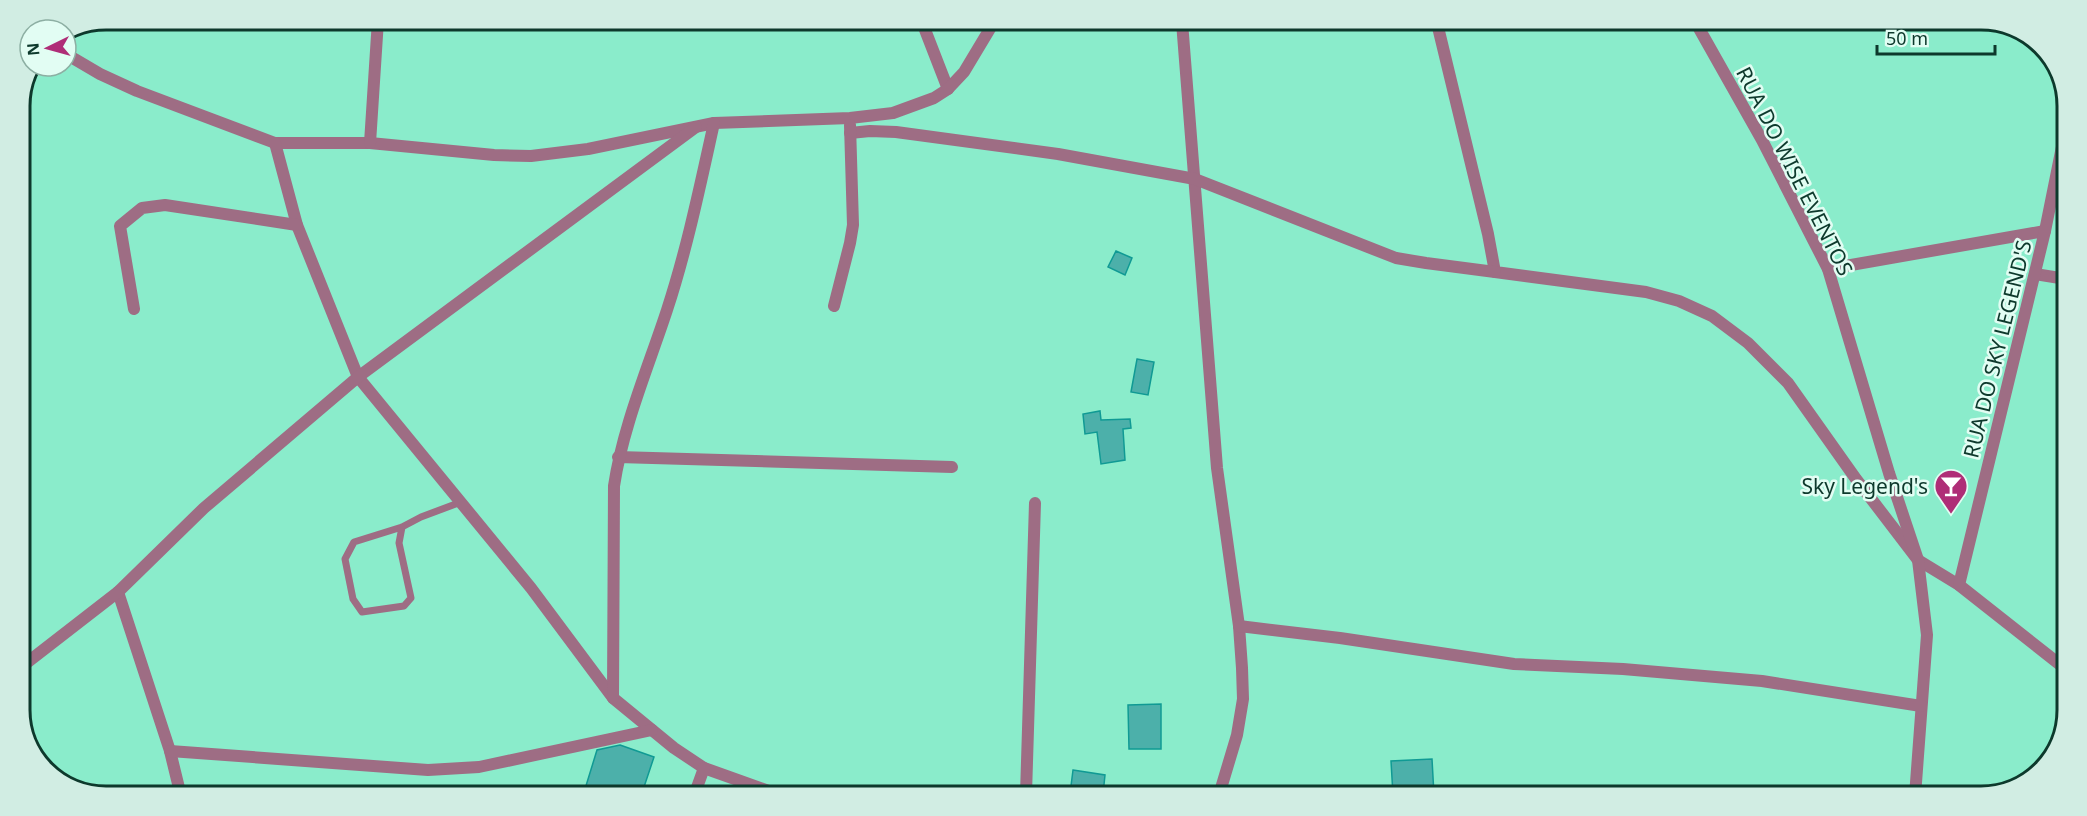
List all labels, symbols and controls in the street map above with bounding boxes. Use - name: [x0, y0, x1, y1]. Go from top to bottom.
- north arrow: [18, 18, 78, 78]
- scale bar: [1877, 18, 1996, 56]
- text: 50 m: [1886, 26, 1928, 50]
- text: N: [22, 42, 45, 57]
- street label: RUA DO WISE EVENTOS: [1730, 62, 1860, 280]
- street label: RUA DO SKY LEGEND'S: [1956, 237, 2038, 461]
- bar icon: Sky Legend's: [1933, 468, 1969, 515]
- place label: Sky Legend's: [1801, 472, 1928, 500]

